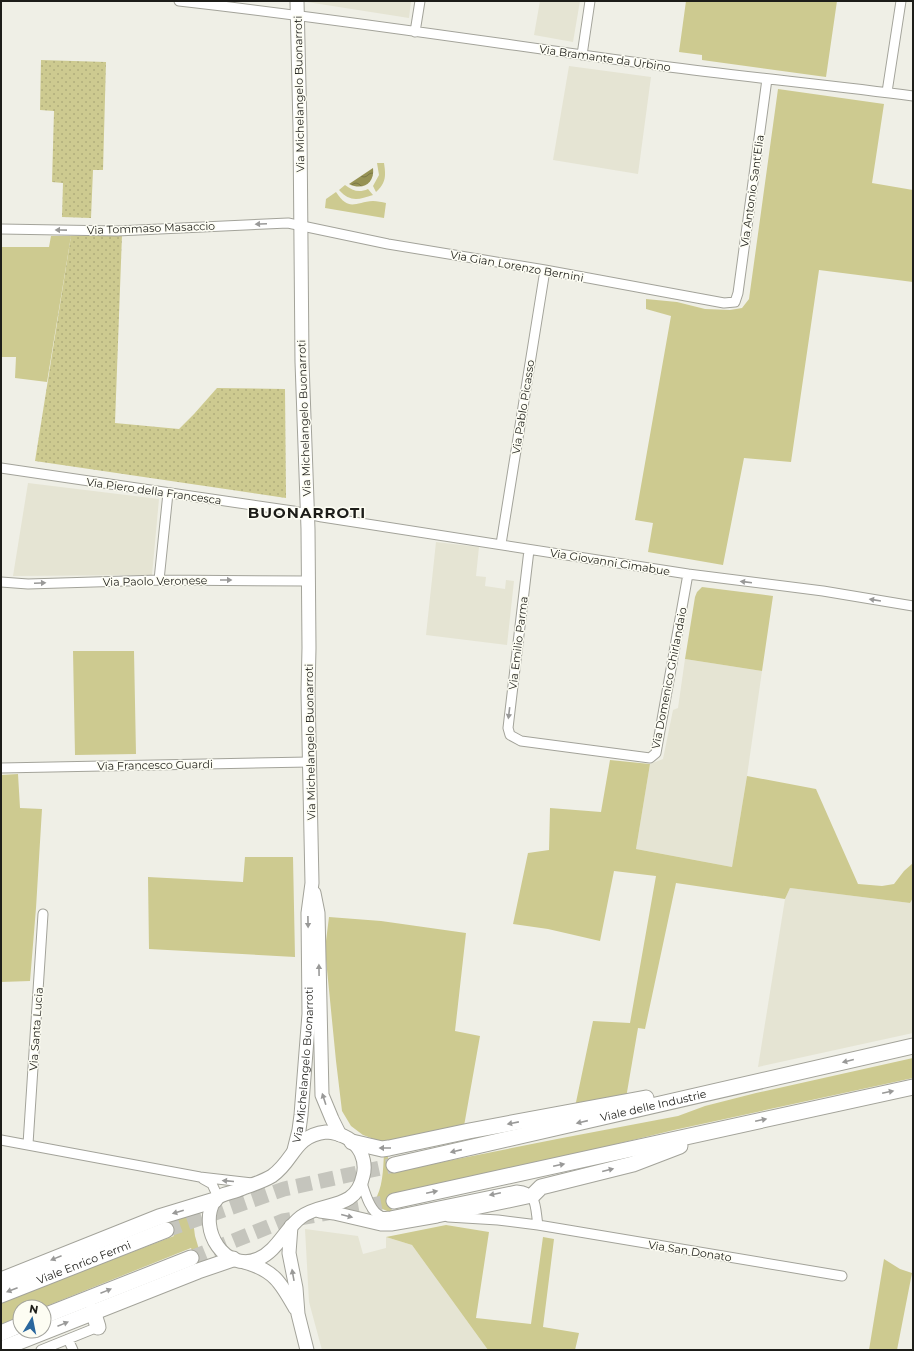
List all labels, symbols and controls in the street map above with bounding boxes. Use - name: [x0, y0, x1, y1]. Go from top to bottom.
- street label: Via Michelangelo Buonarroti: [291, 16, 307, 172]
- street label: Via Bramante da Urbino: [538, 42, 672, 74]
- street label: Via Antonio Sant'Elia: [737, 134, 767, 248]
- street label: Via Tommaso Masaccio: [87, 219, 215, 237]
- one-way arrow: [254, 221, 267, 227]
- one-way arrow: [55, 226, 67, 233]
- street label: Via Gian Lorenzo Bernini: [449, 247, 585, 285]
- street label: Via Michelangelo Buonarroti: [294, 339, 314, 497]
- street label: Via Pablo Picasso: [509, 359, 537, 455]
- street label: Via Piero della Francesca: [86, 475, 222, 507]
- district label: BUONARROTI: [248, 503, 366, 522]
- street label: Via Giovanni Cimabue: [549, 546, 671, 578]
- street label: Via Paolo Veronese: [103, 573, 208, 589]
- one-way arrow: [220, 577, 233, 583]
- one-way arrow: [740, 578, 752, 585]
- one-way arrow: [34, 580, 46, 587]
- street label: Via Emilio Parma: [505, 595, 531, 691]
- one-way arrow: [868, 596, 881, 602]
- street label: Via Domenico Ghirlandaio: [648, 606, 690, 750]
- street label: Via Michelangelo Buonarroti: [302, 664, 318, 820]
- one-way arrow: [506, 707, 513, 719]
- street label: Via Francesco Guardi: [97, 757, 213, 773]
- one-way arrow: [305, 916, 311, 929]
- one-way arrow: [316, 963, 322, 976]
- street label: Via Santa Lucia: [26, 987, 46, 1071]
- street label: Via Michelangelo Buonarroti: [289, 987, 316, 1144]
- one-way arrow: [841, 1058, 853, 1064]
- street label: Viale delle Industrie: [599, 1087, 708, 1125]
- one-way arrow: [882, 1089, 895, 1095]
- one-way arrow: [321, 1093, 327, 1105]
- one-way arrow: [755, 1117, 768, 1123]
- one-way arrow: [507, 1120, 519, 1126]
- one-way arrow: [576, 1120, 589, 1126]
- one-way arrow: [379, 1145, 392, 1151]
- one-way arrow: [449, 1148, 462, 1154]
- one-way arrow: [553, 1161, 565, 1167]
- one-way arrow: [602, 1167, 614, 1173]
- one-way arrow: [222, 1178, 234, 1184]
- one-way arrow: [426, 1189, 438, 1195]
- one-way arrow: [489, 1192, 502, 1198]
- one-way arrow: [171, 1209, 183, 1215]
- one-way arrow: [342, 1213, 354, 1219]
- street label: Via San Donato: [647, 1237, 733, 1265]
- street label: Viale Enrico Fermi: [35, 1238, 133, 1287]
- one-way arrow: [50, 1256, 62, 1262]
- one-way arrow: [290, 1269, 296, 1281]
- one-way arrow: [6, 1288, 18, 1294]
- one-way arrow: [101, 1288, 112, 1294]
- north arrow: [12, 1299, 52, 1339]
- text: N: [28, 1301, 39, 1317]
- one-way arrow: [58, 1320, 70, 1326]

